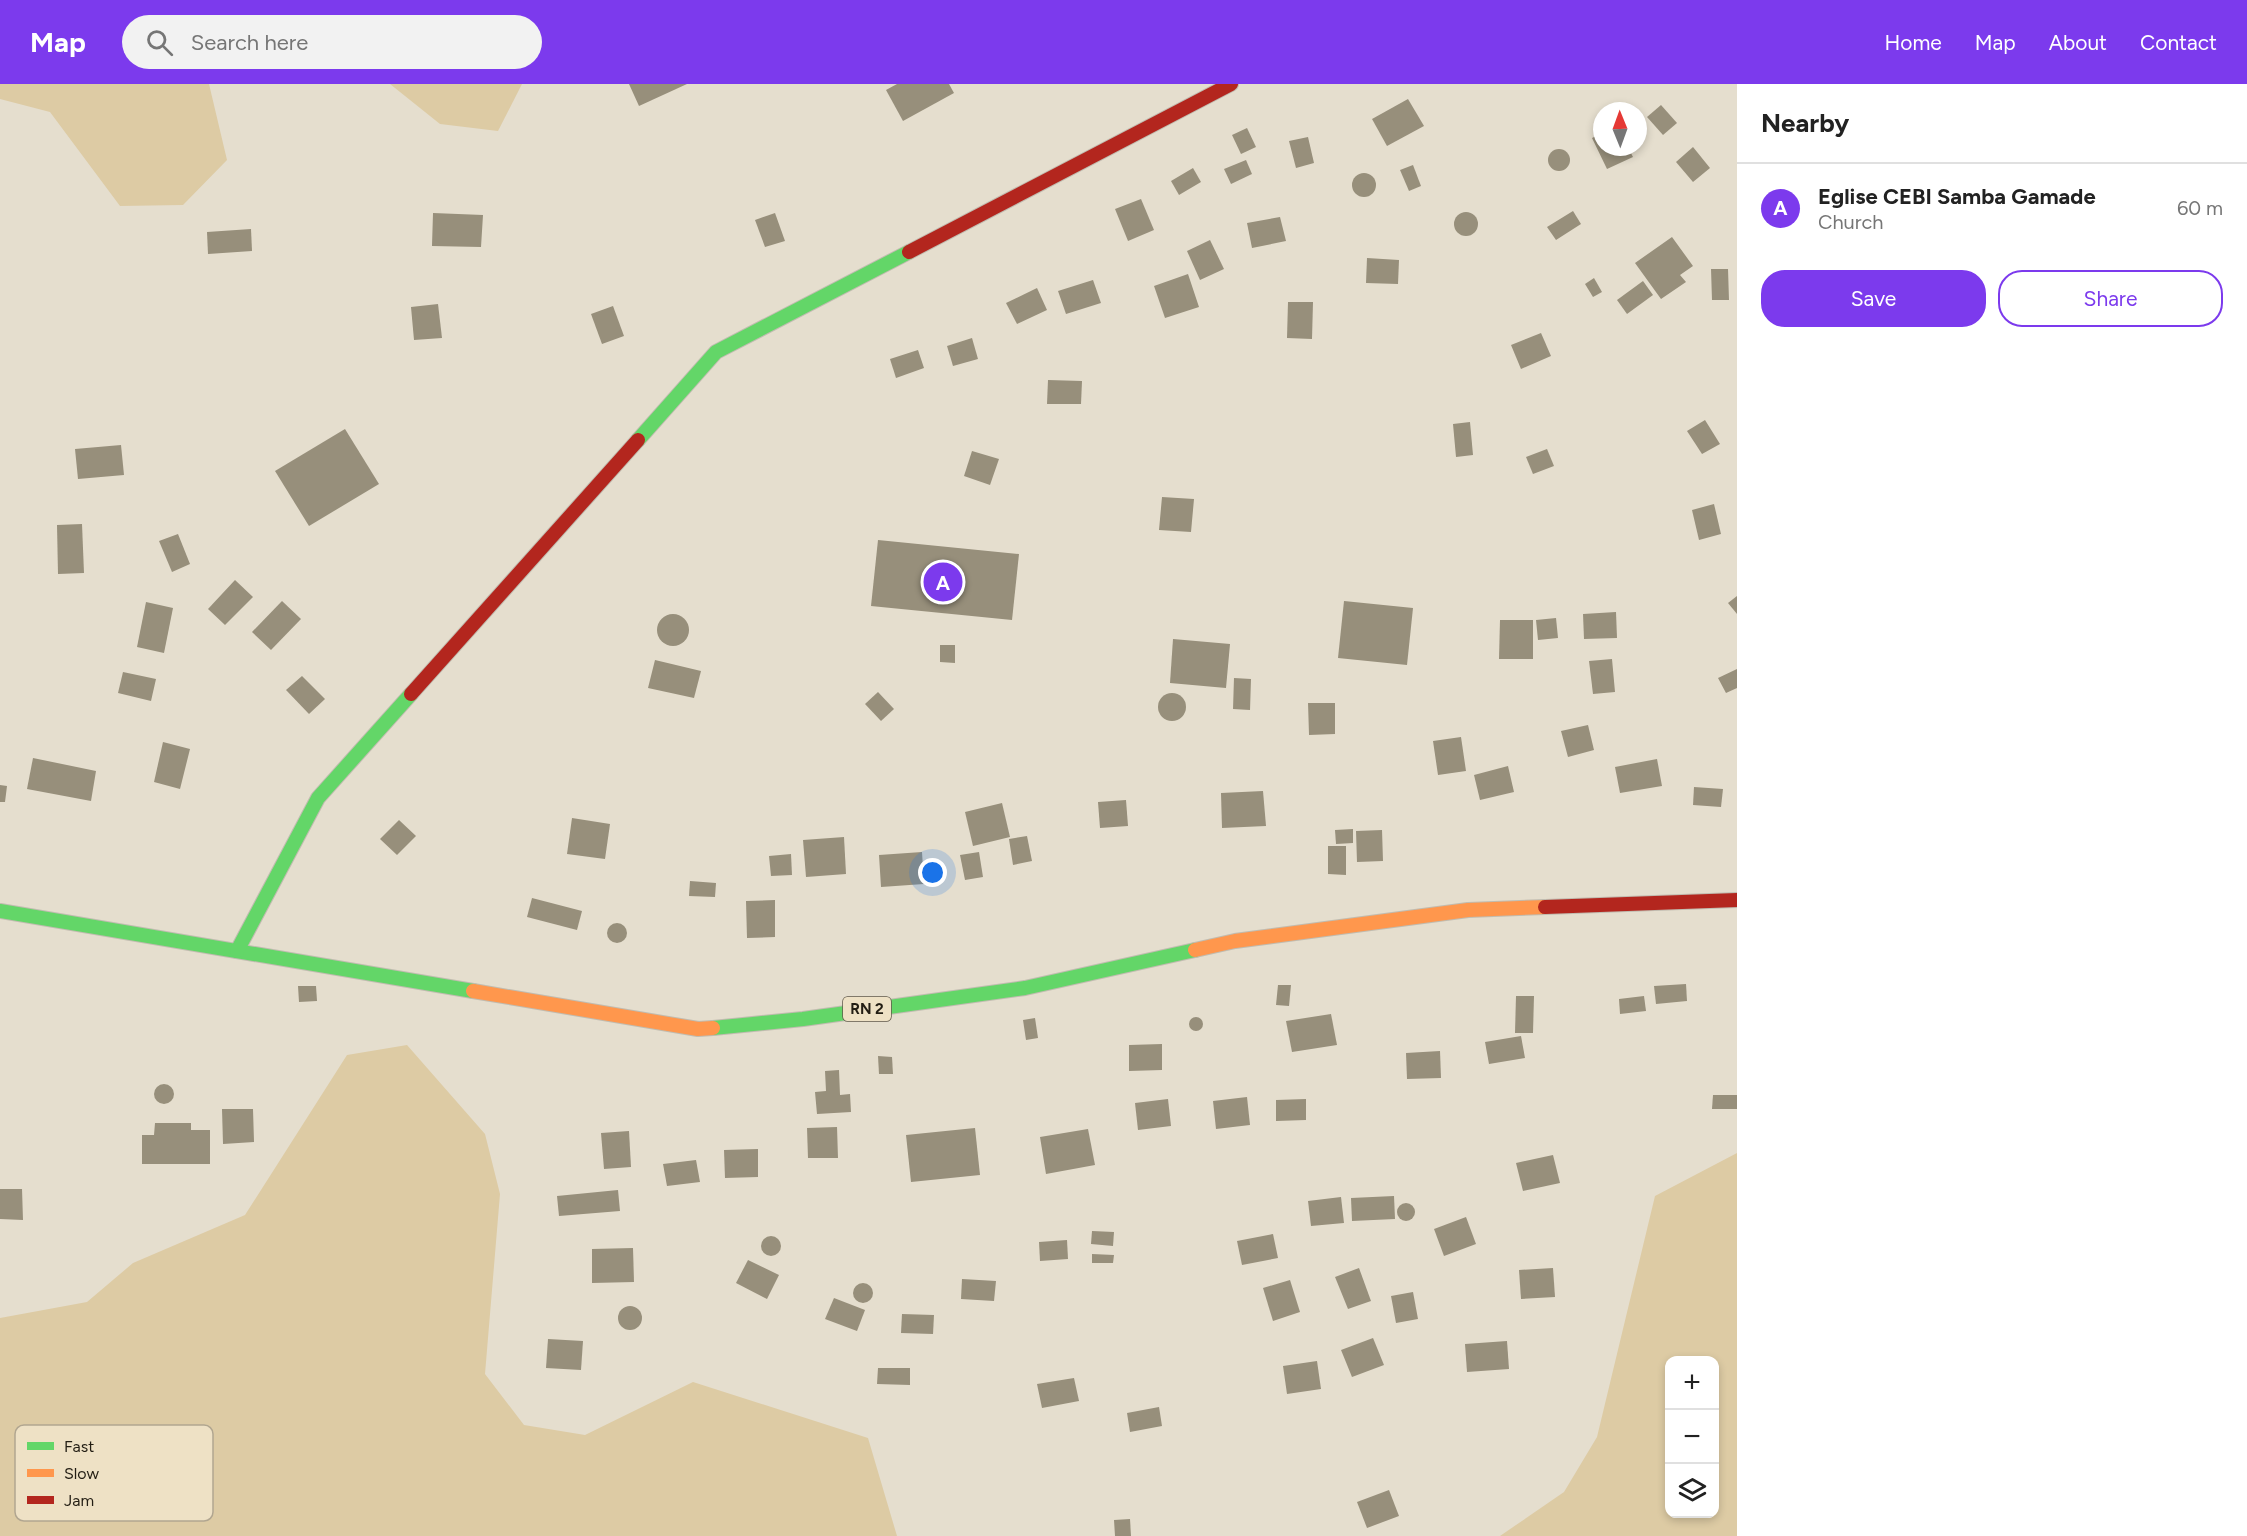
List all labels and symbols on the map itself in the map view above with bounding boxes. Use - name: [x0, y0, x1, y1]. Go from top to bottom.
- north arrow: [1593, 102, 1647, 156]
- pin: A: [924, 560, 962, 604]
- your location: [918, 858, 947, 887]
- road number: RN 2: [843, 997, 891, 1021]
- legend: [15, 1425, 213, 1521]
- text: Fast: [64, 1437, 94, 1456]
- text: Slow: [64, 1464, 99, 1483]
- text: Jam: [64, 1491, 94, 1510]

